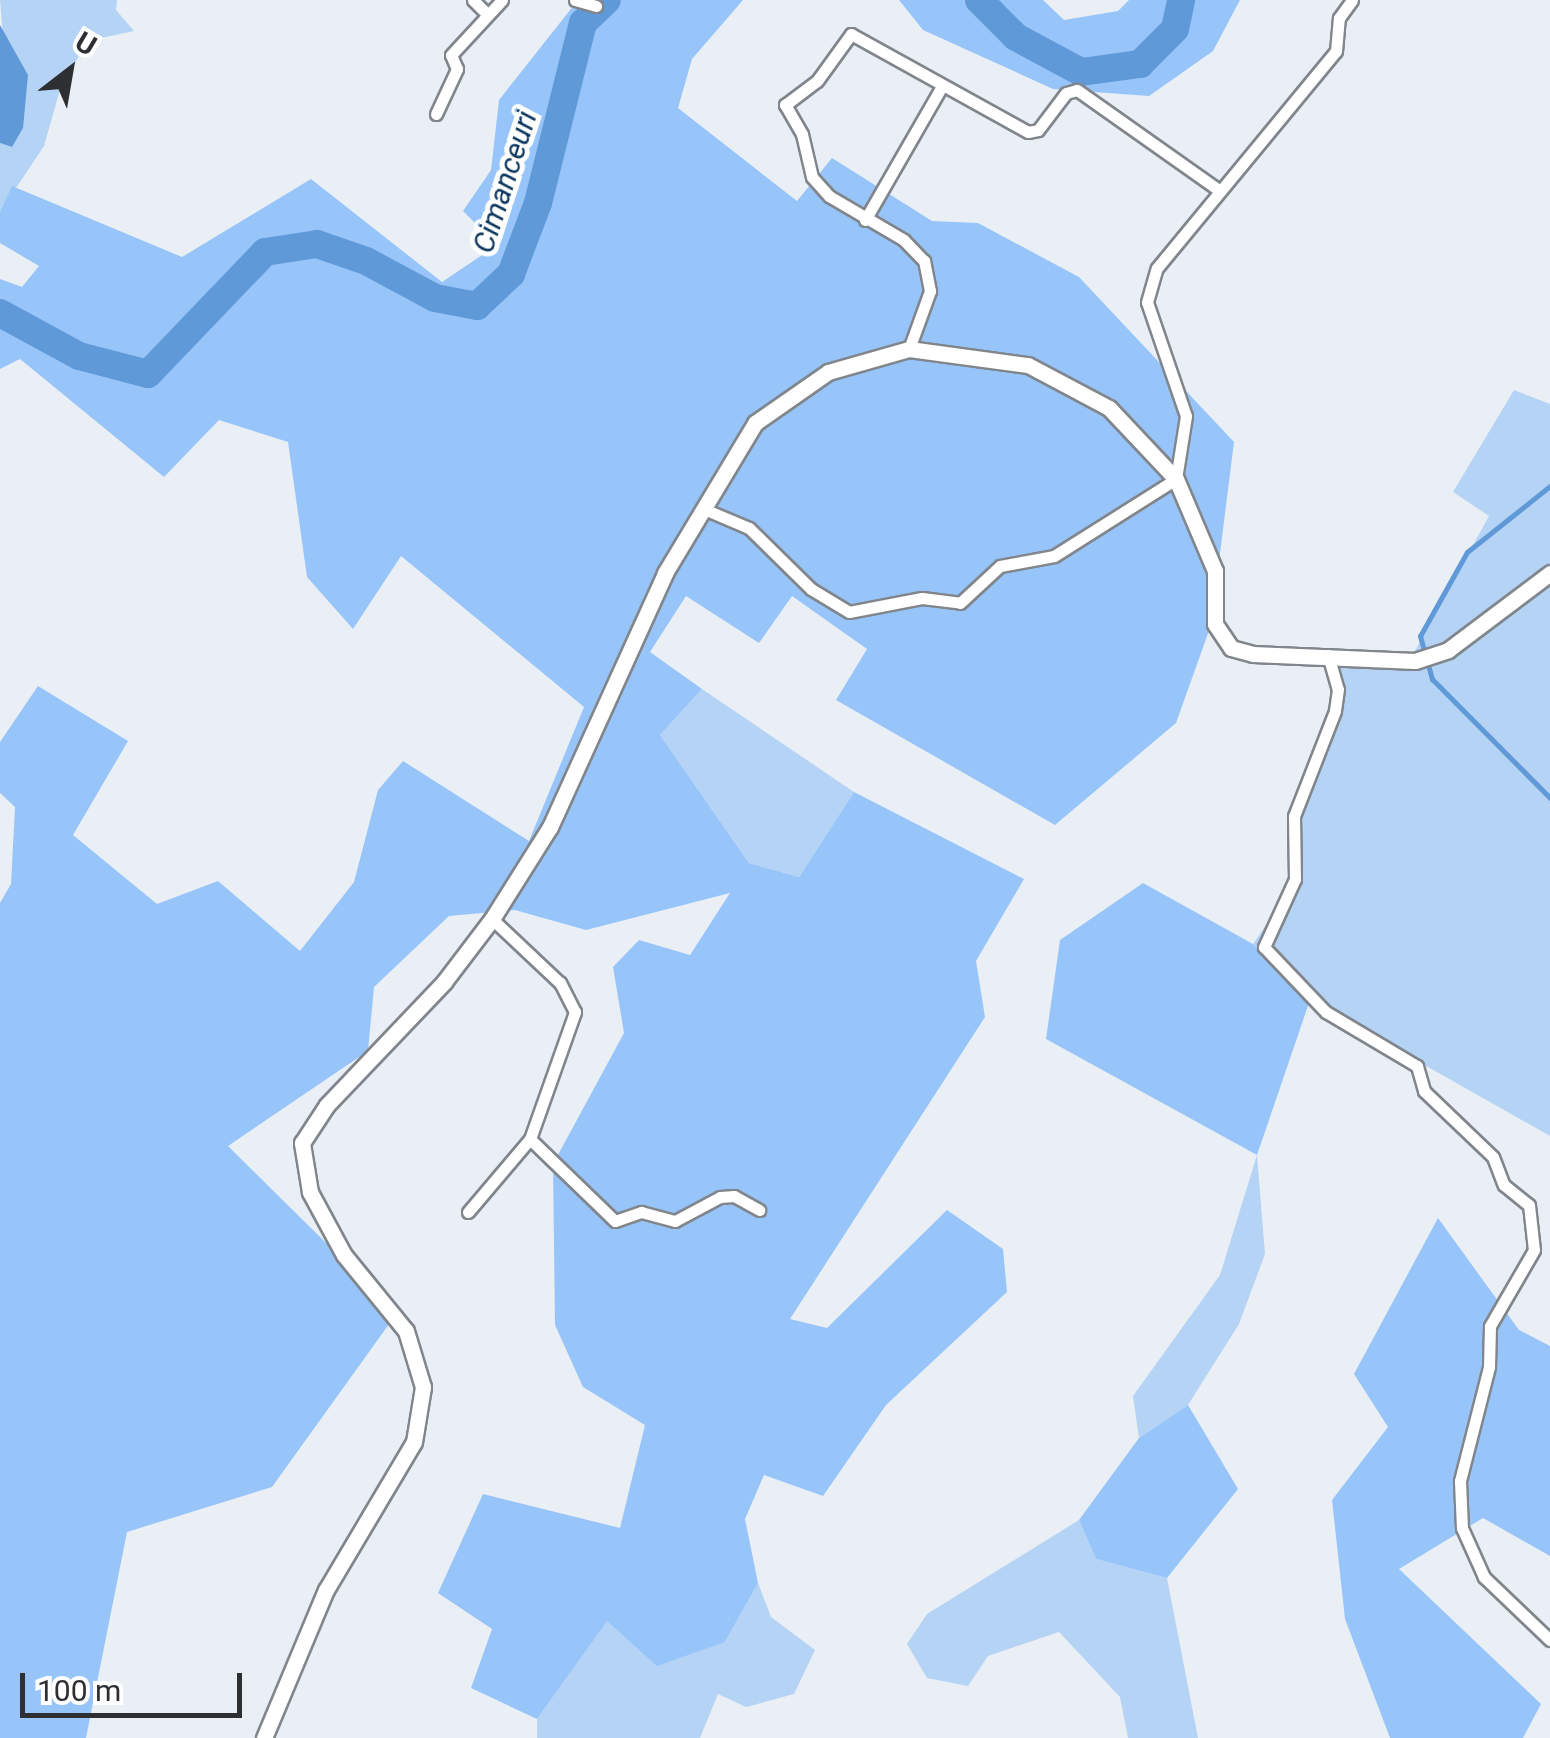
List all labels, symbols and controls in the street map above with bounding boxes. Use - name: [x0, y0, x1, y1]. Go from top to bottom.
- north arrow: [20, 20, 120, 120]
- text: U: [69, 25, 102, 63]
- water label: Cimanceuri: [465, 107, 545, 257]
- scale bar: [25, 1653, 248, 1715]
- text: 100 m: [37, 1673, 121, 1708]

